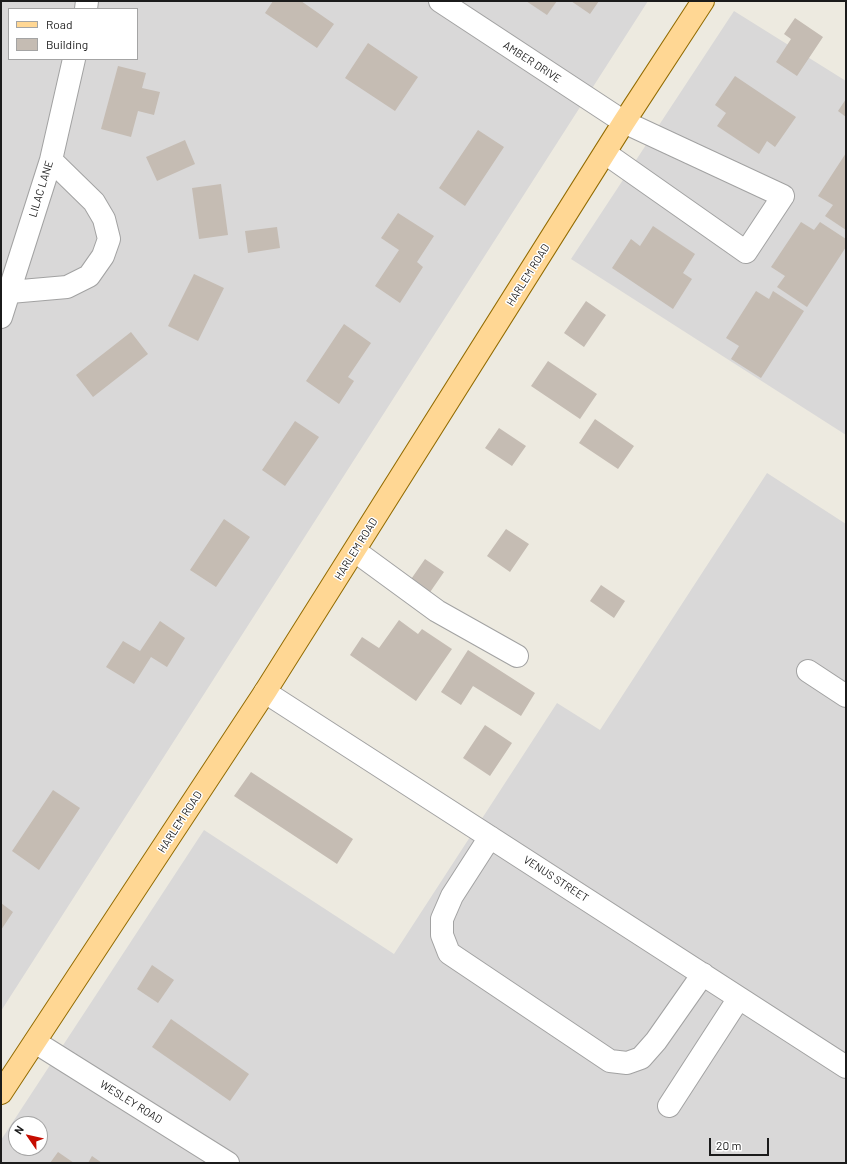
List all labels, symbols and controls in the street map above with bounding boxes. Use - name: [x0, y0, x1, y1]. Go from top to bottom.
- legend: [8, 8, 138, 60]
- text: Road: [46, 17, 73, 31]
- text: Building: [46, 37, 88, 51]
- street label: AMBER DRIVE: [501, 38, 563, 86]
- street label: LILAC LANE: [26, 159, 56, 219]
- street label: HARLEM ROAD: [504, 242, 552, 308]
- street label: HARLEM ROAD: [332, 516, 380, 582]
- street label: HARLEM ROAD: [155, 789, 205, 855]
- street label: VENUS STREET: [521, 853, 591, 905]
- street label: WESLEY ROAD: [97, 1078, 165, 1126]
- north arrow: [8, 1116, 48, 1156]
- text: N: [11, 1123, 26, 1136]
- scale bar: [711, 1130, 771, 1156]
- text: 20 m: [716, 1138, 742, 1152]

